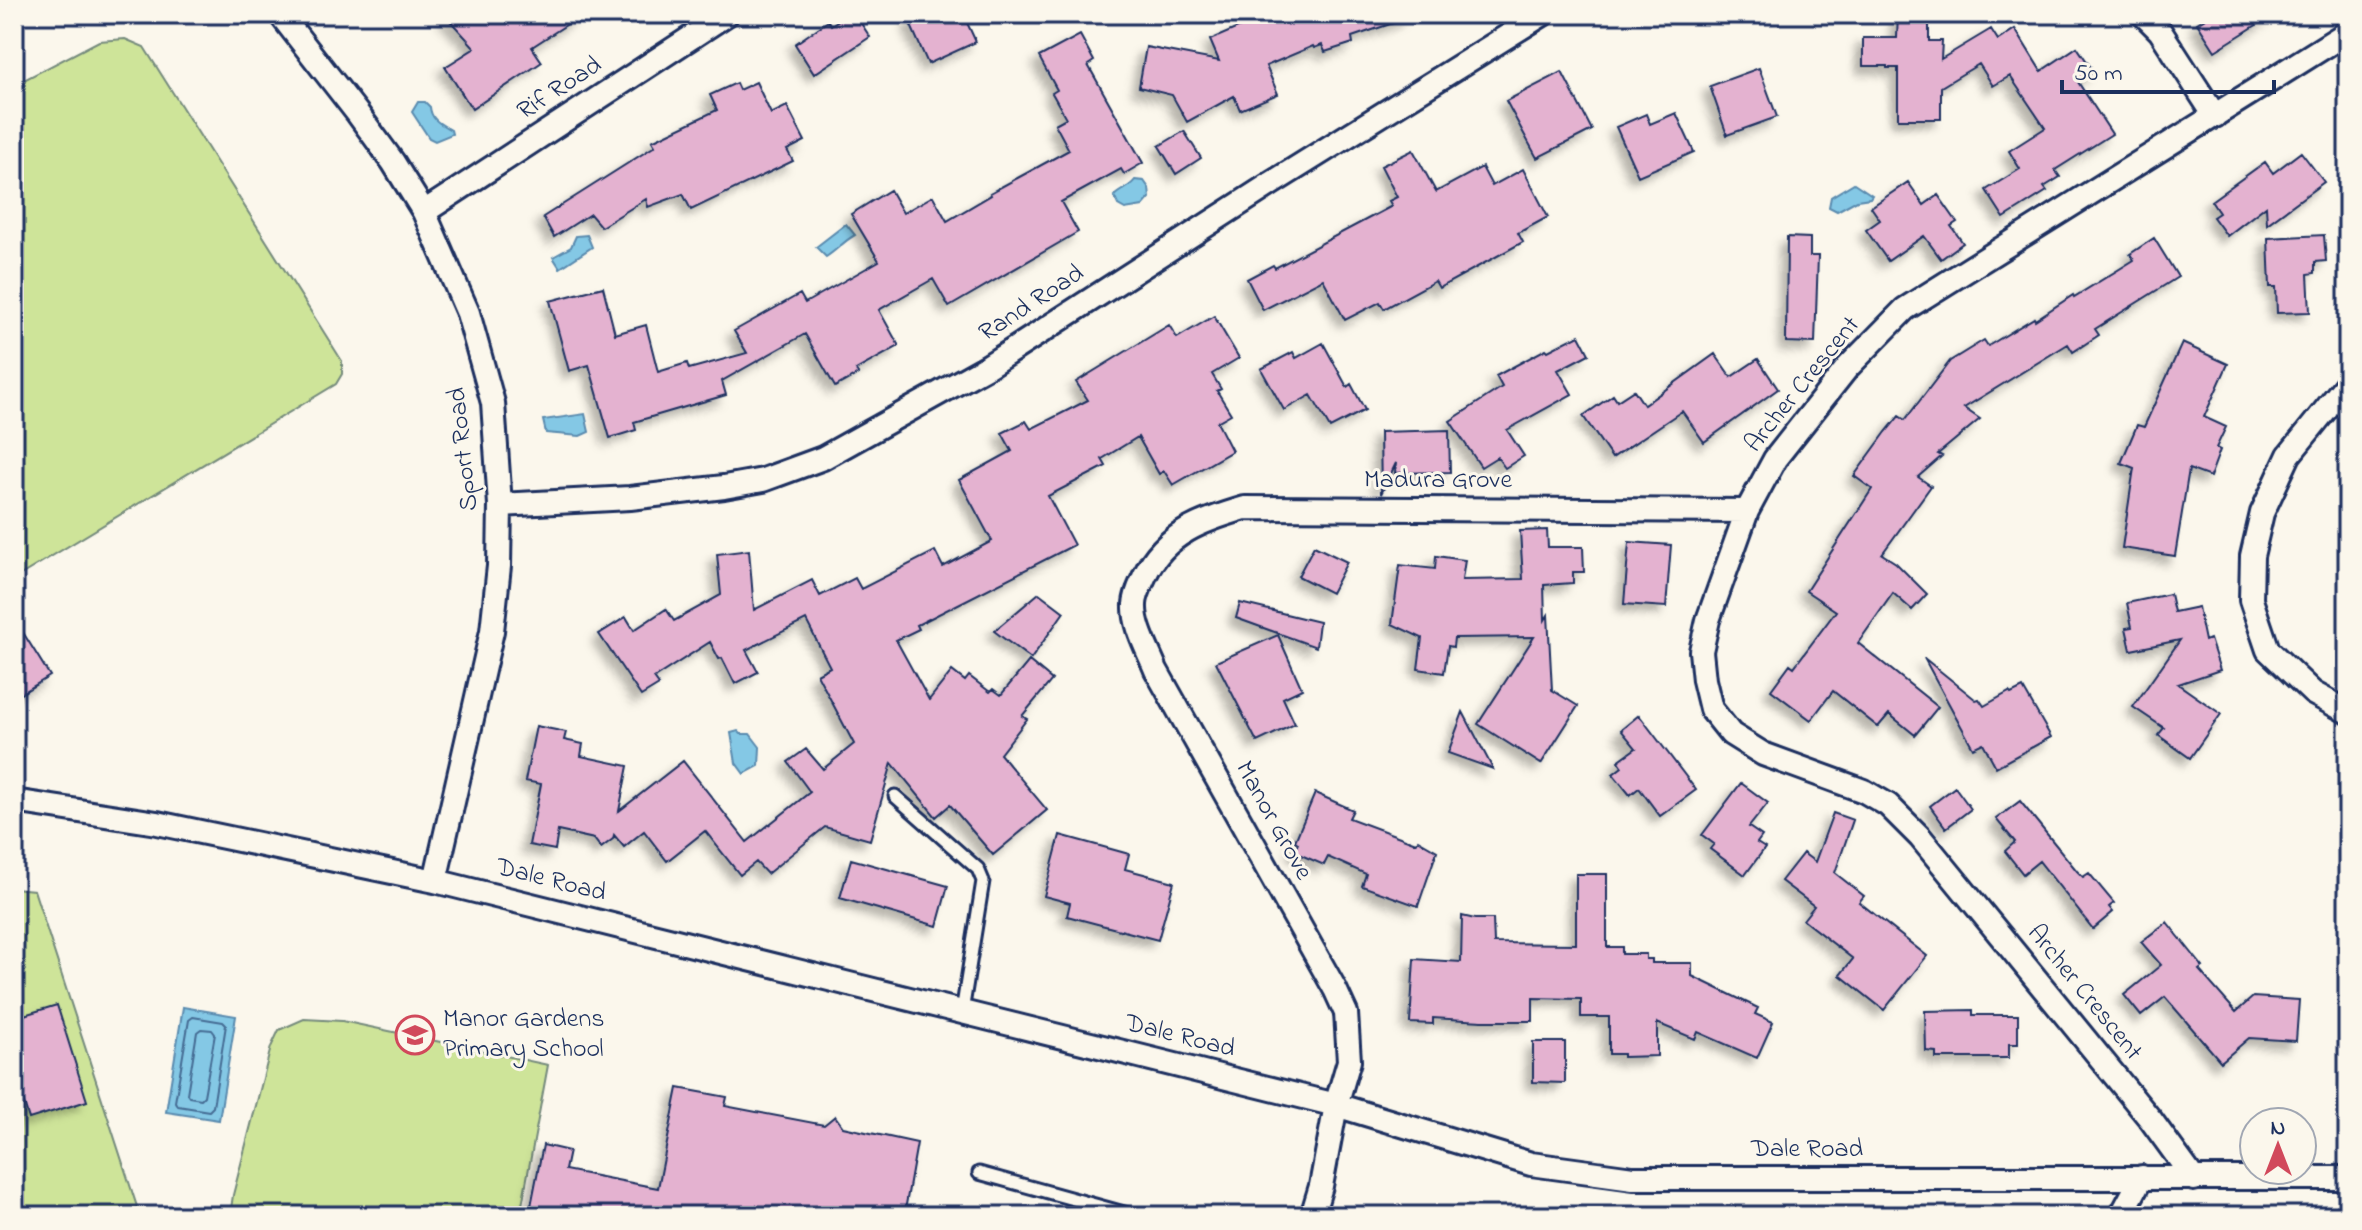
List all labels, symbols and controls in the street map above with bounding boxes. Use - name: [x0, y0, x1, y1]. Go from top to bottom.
- scale bar: [2062, 44, 2274, 94]
- street label: Rif Road: [510, 47, 610, 131]
- text: 50 m: [2074, 57, 2123, 92]
- street label: Rand Road: [972, 255, 1093, 352]
- street label: Archer Crescent: [1736, 308, 1870, 462]
- street label: Sport Road: [439, 385, 489, 513]
- street label: Madura Grove: [1364, 462, 1512, 500]
- street label: Manor Grove: [1225, 754, 1322, 888]
- street label: Dale Road: [491, 849, 610, 913]
- street label: Archer Crescent: [2017, 916, 2151, 1070]
- place label: Manor Gardens Primary School: [443, 1001, 604, 1069]
- street label: Dale Road: [1120, 1005, 1239, 1069]
- school or university icon: Manor Gardens Primary School: [394, 1014, 436, 1056]
- north arrow: [2238, 1106, 2318, 1186]
- text: N: [2271, 1113, 2285, 1145]
- street label: Dale Road: [1750, 1131, 1863, 1169]

